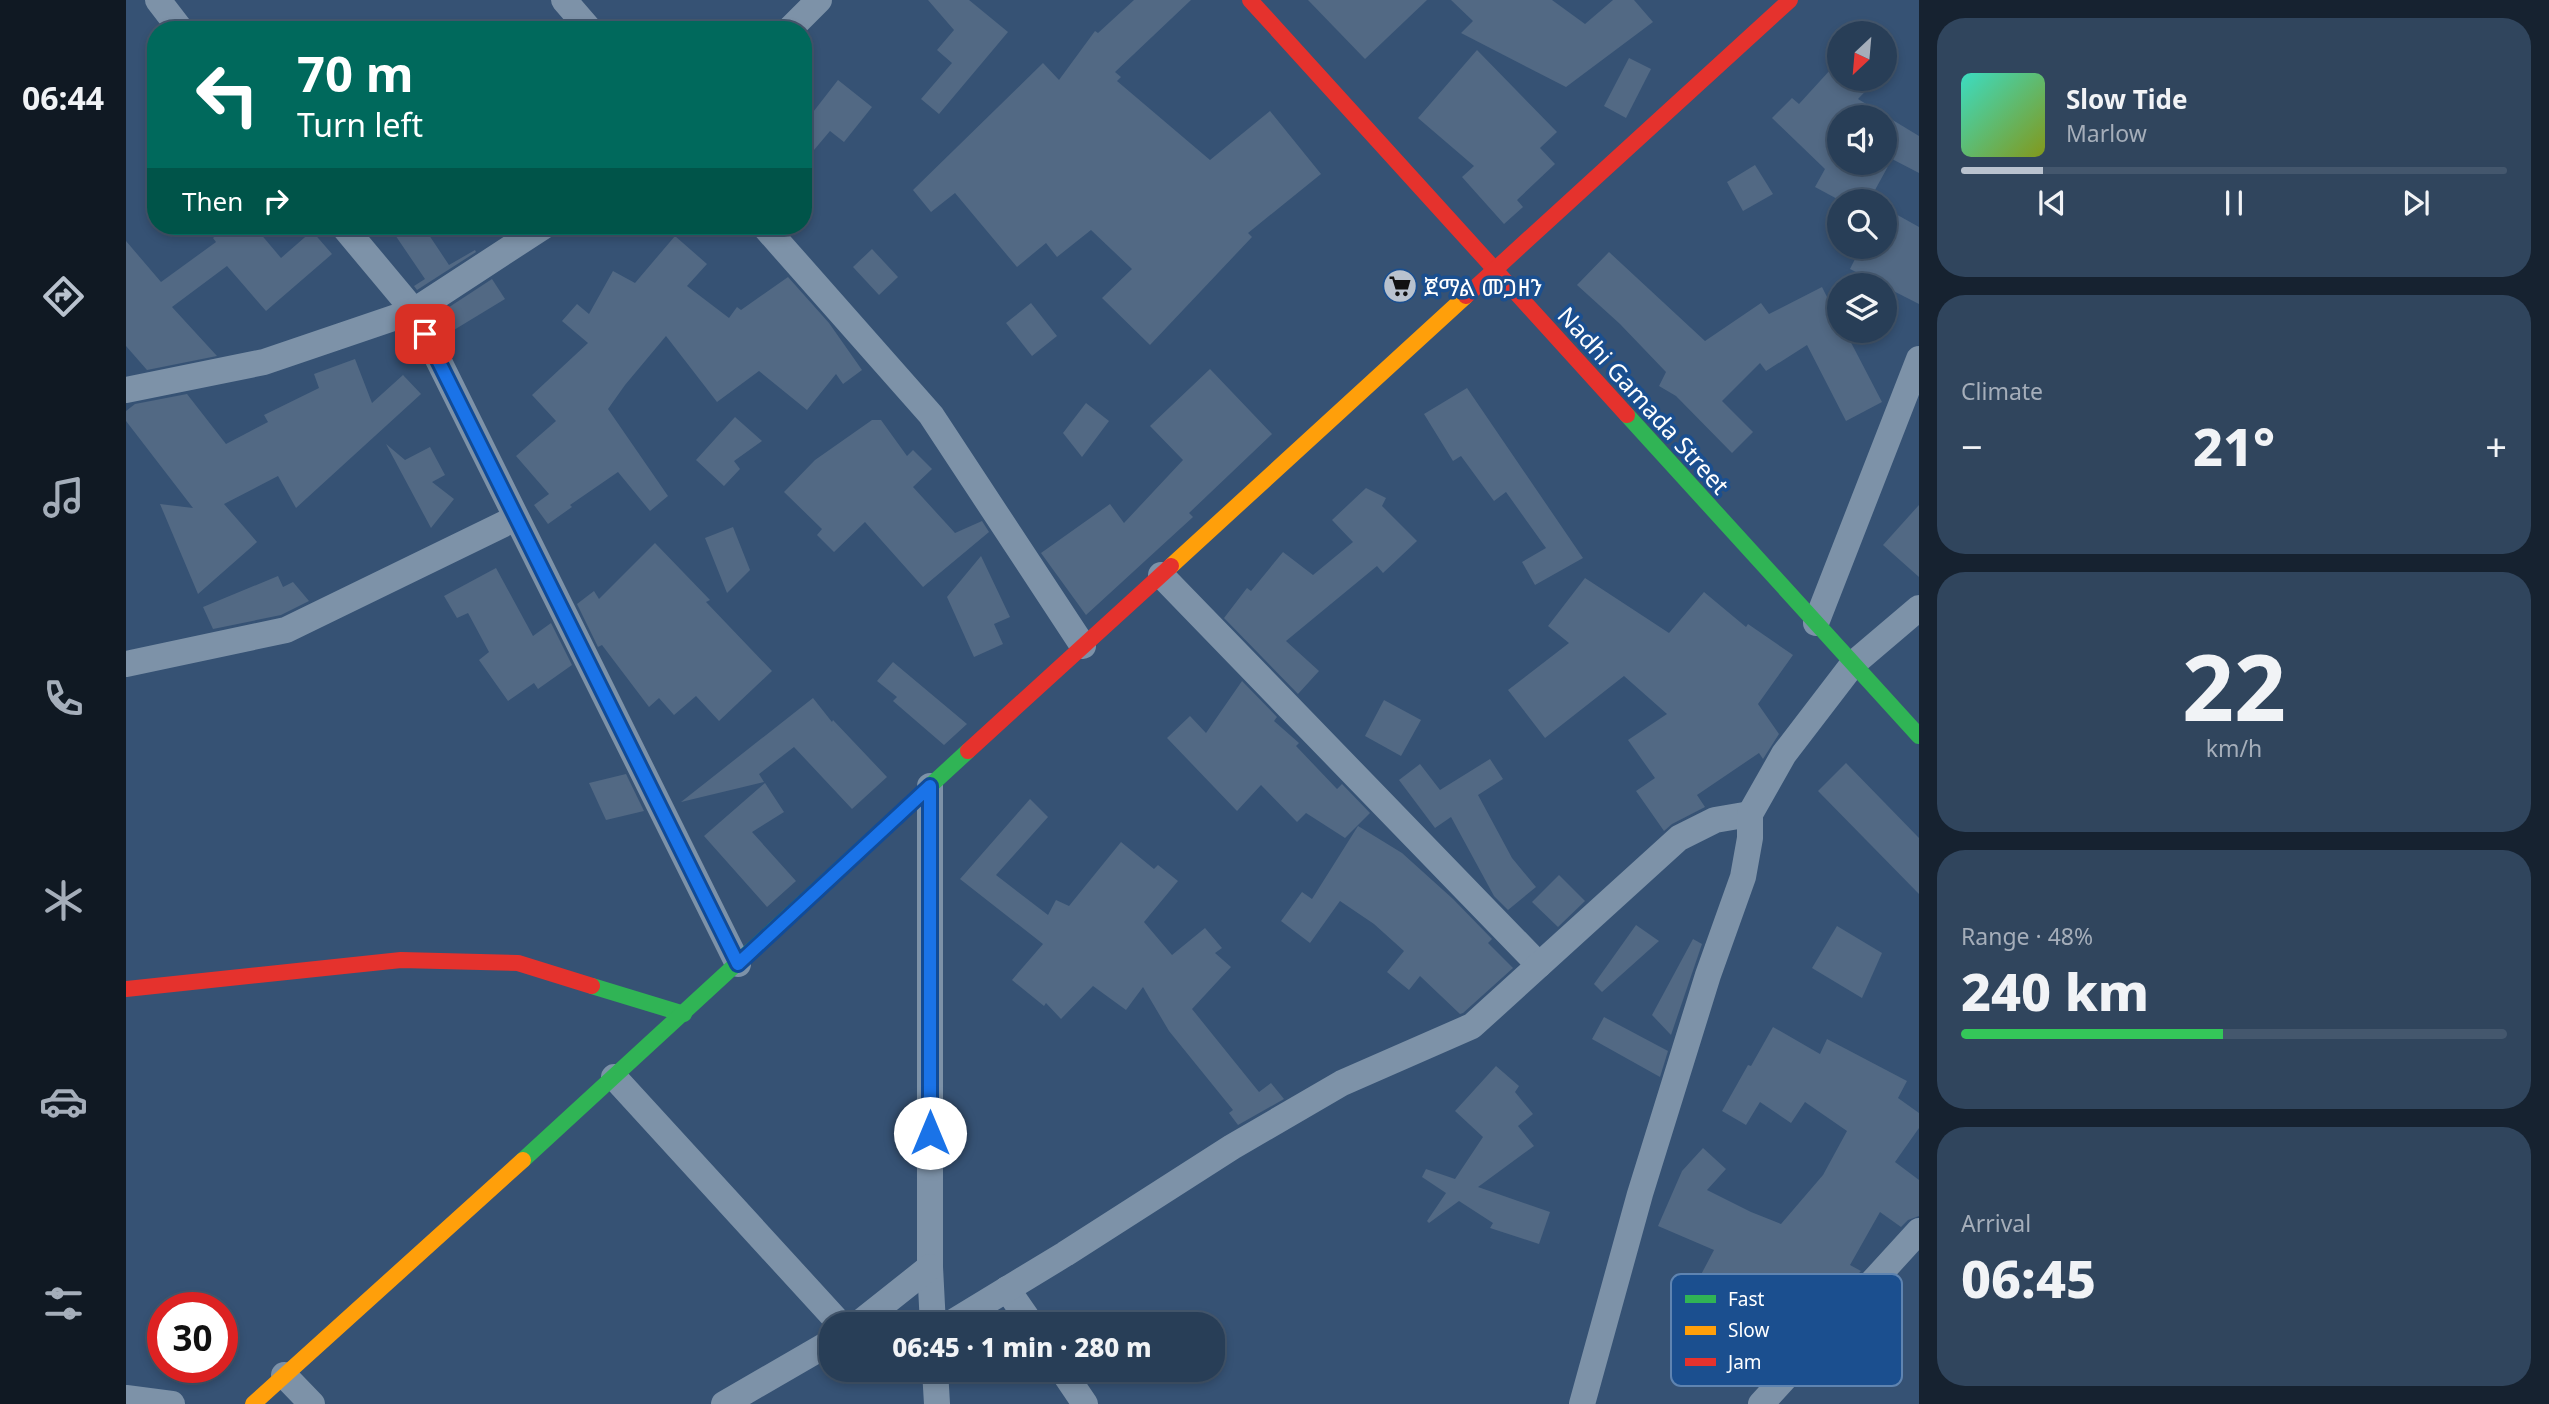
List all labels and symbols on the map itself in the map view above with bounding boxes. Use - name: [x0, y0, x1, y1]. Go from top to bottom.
- north arrow: [1827, 21, 1897, 91]
- supermarket icon: ጀማል መጋዘን: [1381, 267, 1419, 305]
- place label: ጀማል መጋዘን: [1424, 270, 1543, 303]
- street label: Nadhi Gamada Street: [1551, 299, 1737, 501]
- pin: [395, 304, 455, 364]
- position arrow: [893, 1096, 967, 1170]
- legend: [1671, 1274, 1902, 1386]
- text: Fast: [1728, 1286, 1765, 1312]
- speed limit sign: 30: [147, 1292, 238, 1383]
- text: Slow: [1728, 1317, 1769, 1343]
- text: Jam: [1726, 1349, 1762, 1375]

